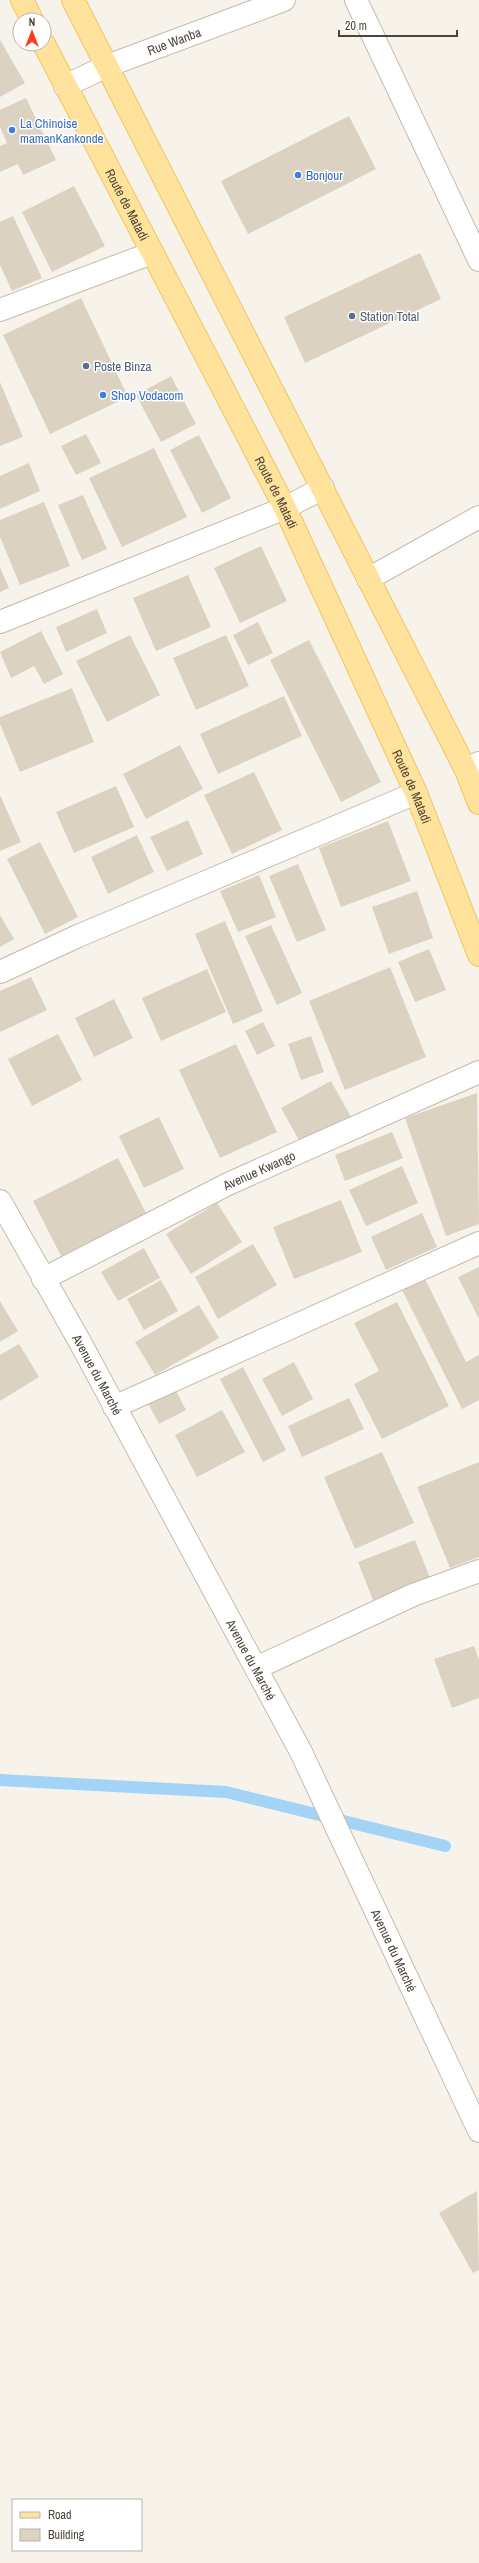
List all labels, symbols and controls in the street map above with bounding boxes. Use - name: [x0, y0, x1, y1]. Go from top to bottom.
- north arrow: [12, 12, 52, 52]
- scale bar: [339, 12, 457, 38]
- text: N: [29, 15, 35, 29]
- text: 20 m: [345, 18, 367, 34]
- street label: Rue Wanba: [145, 24, 203, 59]
- place label: La Chinoise mamanKankonde: [20, 115, 104, 147]
- marker: La Chinoise mamanKankonde: [7, 125, 17, 135]
- street label: Route de Matadi: [101, 166, 153, 244]
- place label: Bonjour: [306, 167, 343, 184]
- marker: Bonjour: [293, 170, 303, 180]
- place label: Station Total: [360, 308, 419, 325]
- marker: Station Total: [347, 311, 357, 321]
- place label: Poste Binza: [94, 358, 152, 375]
- marker: Poste Binza: [81, 361, 91, 371]
- place label: Shop Vodacom: [111, 387, 183, 404]
- marker: Shop Vodacom: [98, 390, 108, 400]
- street label: Route de Matadi: [251, 453, 301, 531]
- street label: Route de Matadi: [388, 747, 435, 826]
- street label: Avenue Kwango: [219, 1147, 298, 1195]
- street label: Avenue du Marché: [68, 1330, 126, 1418]
- street label: Avenue du Marché: [222, 1616, 280, 1703]
- street label: Avenue du Marché: [367, 1906, 420, 1995]
- legend: [12, 2499, 142, 2551]
- text: Road: [48, 2507, 72, 2523]
- text: Building: [48, 2527, 85, 2543]

